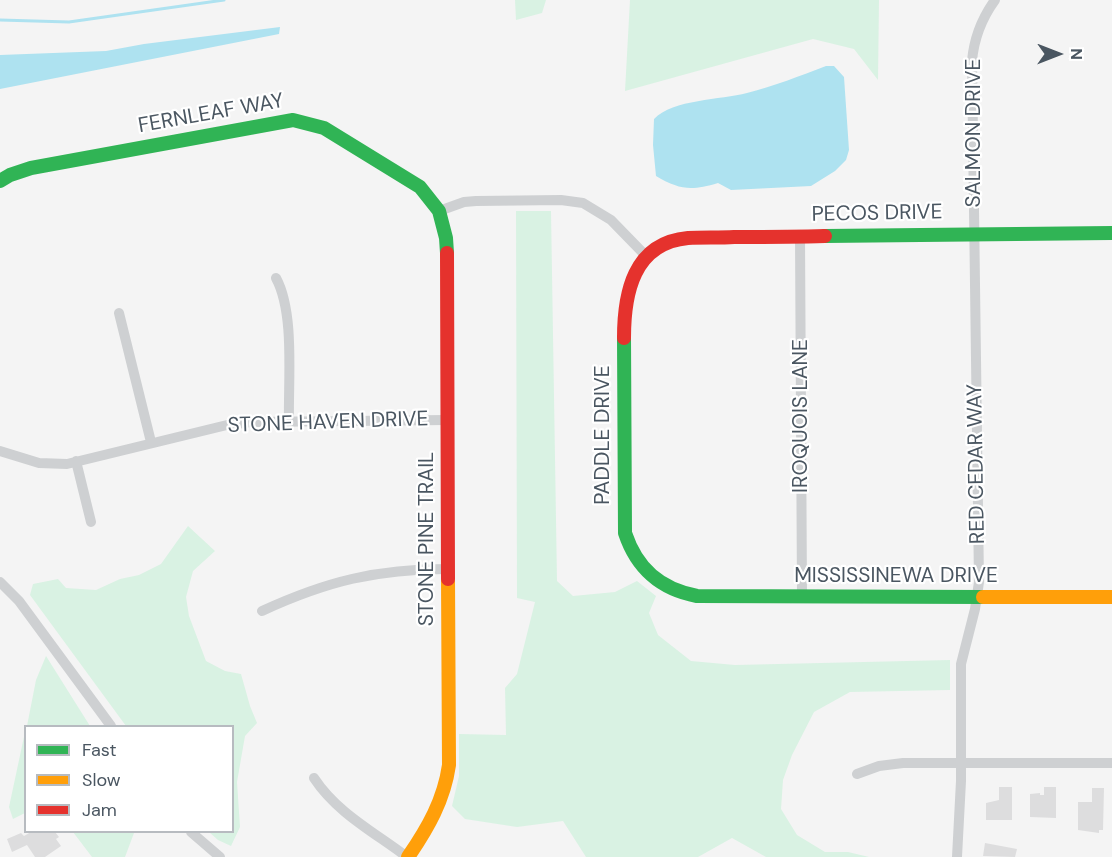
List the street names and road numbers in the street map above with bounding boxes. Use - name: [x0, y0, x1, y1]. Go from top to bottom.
- street label: SALMON DRIVE: [961, 59, 987, 207]
- street label: FERNLEAF WAY: [136, 89, 286, 139]
- street label: PECOS DRIVE: [811, 200, 943, 228]
- street label: IROQUOIS LANE: [788, 339, 814, 493]
- street label: PADDLE DRIVE: [590, 365, 616, 505]
- street label: RED CEDAR WAY: [963, 384, 991, 544]
- street label: STONE HAVEN DRIVE: [227, 407, 429, 439]
- street label: STONE PINE TRAIL: [414, 452, 440, 626]
- street label: MISSISSINEWA DRIVE: [794, 563, 998, 589]

